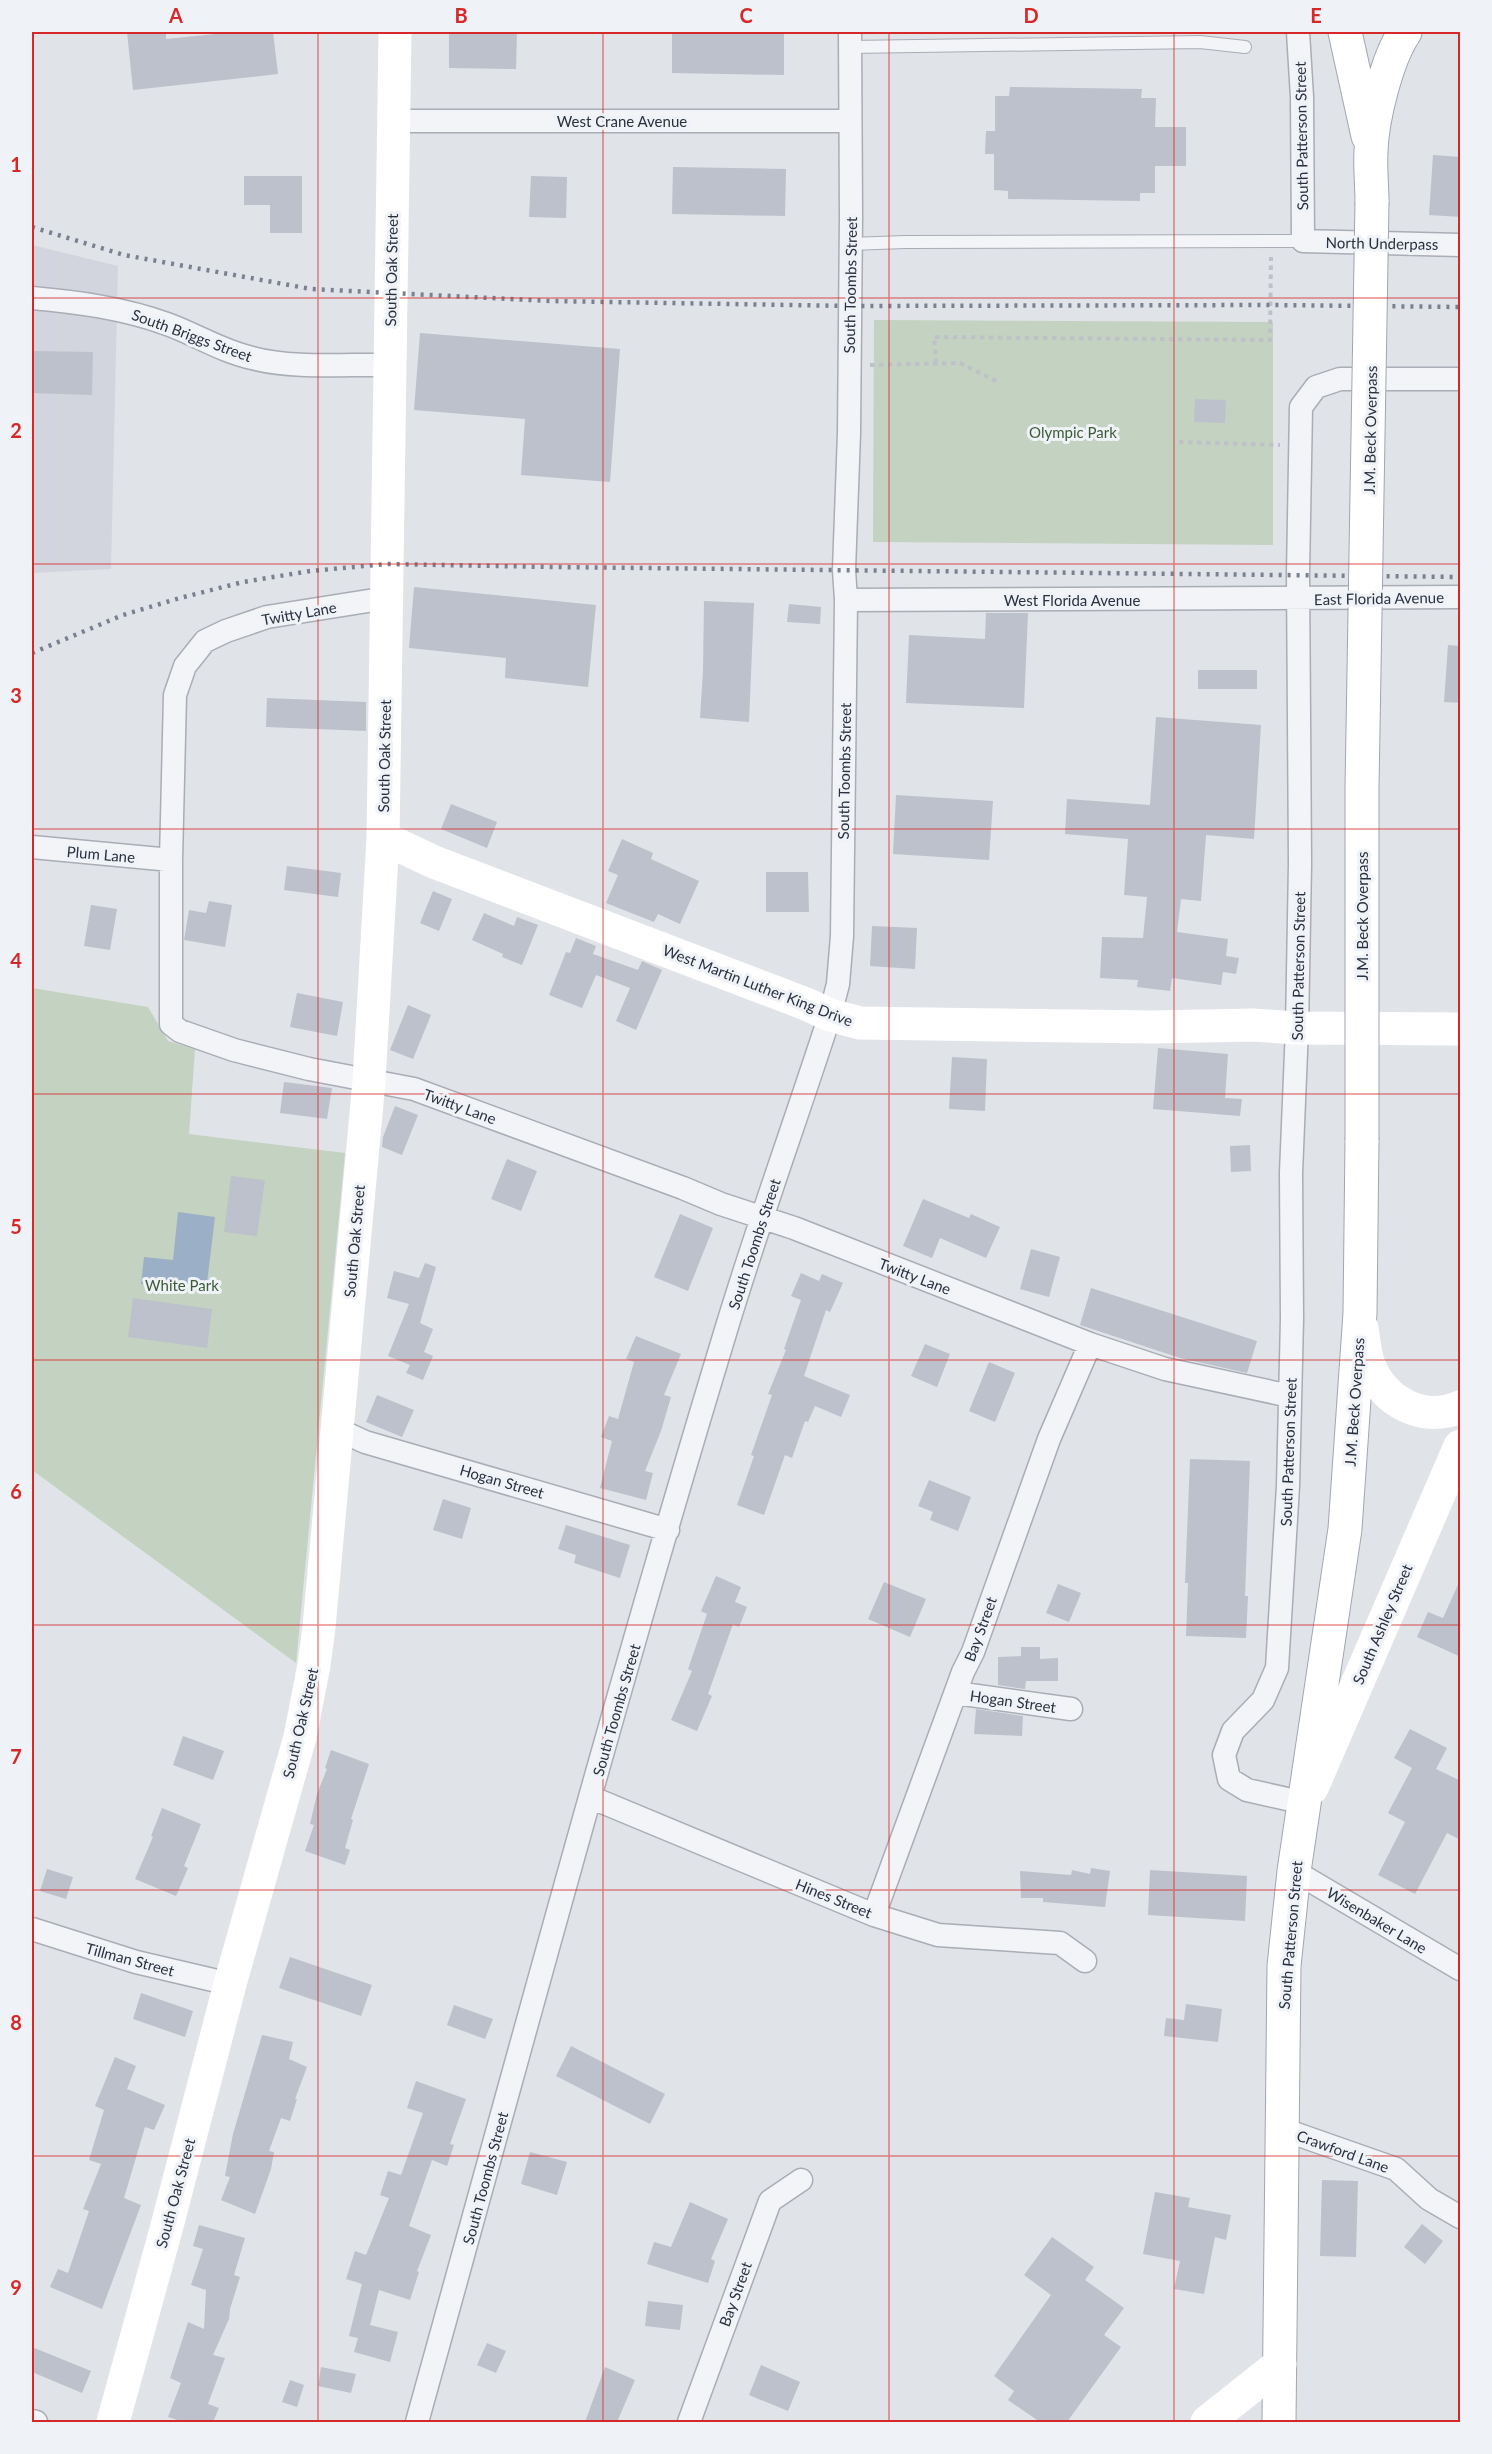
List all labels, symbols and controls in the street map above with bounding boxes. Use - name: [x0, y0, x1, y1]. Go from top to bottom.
- text: A: [168, 3, 183, 27]
- text: B: [454, 3, 468, 27]
- text: C: [739, 3, 753, 27]
- text: D: [1023, 3, 1039, 27]
- text: E: [1310, 3, 1322, 27]
- street label: South Patterson Street: [1291, 61, 1311, 211]
- street label: West Crane Avenue: [557, 112, 687, 130]
- text: 1: [10, 152, 22, 176]
- street label: South Oak Street: [381, 213, 401, 327]
- street label: South Toombs Street: [840, 216, 860, 353]
- street label: North Underpass: [1326, 233, 1438, 253]
- street label: South Briggs Street: [129, 305, 255, 365]
- street label: J.M. Beck Overpass: [1360, 365, 1380, 495]
- text: 2: [10, 418, 22, 442]
- park label: Olympic Park: [1029, 423, 1117, 441]
- street label: East Florida Avenue: [1314, 588, 1444, 608]
- street label: West Florida Avenue: [1004, 591, 1140, 609]
- street label: Twitty Lane: [260, 598, 338, 628]
- text: 3: [10, 683, 22, 707]
- street label: South Oak Street: [374, 699, 394, 813]
- street label: South Toombs Street: [834, 702, 854, 839]
- street label: Plum Lane: [66, 842, 136, 866]
- street label: J.M. Beck Overpass: [1353, 852, 1371, 980]
- street label: South Patterson Street: [1288, 891, 1308, 1041]
- street label: West Martin Luther King Drive: [660, 940, 856, 1030]
- text: 4: [10, 948, 22, 972]
- street label: Twitty Lane: [421, 1085, 499, 1127]
- street label: South Toombs Street: [724, 1176, 784, 1312]
- street label: South Oak Street: [340, 1183, 368, 1298]
- text: 5: [10, 1214, 22, 1238]
- street label: Twitty Lane: [876, 1254, 954, 1298]
- park label: White Park: [145, 1276, 219, 1294]
- street label: J.M. Beck Overpass: [1341, 1337, 1367, 1467]
- street label: South Patterson Street: [1276, 1377, 1300, 1527]
- street label: Hogan Street: [458, 1460, 547, 1502]
- text: 6: [10, 1479, 22, 1503]
- street label: South Ashley Street: [1349, 1561, 1416, 1687]
- street label: Bay Street: [960, 1594, 1000, 1664]
- street label: South Toombs Street: [589, 1641, 644, 1778]
- street label: South Oak Street: [279, 1665, 322, 1780]
- street label: Hogan Street: [969, 1686, 1058, 1716]
- text: 7: [10, 1744, 22, 1768]
- street label: South Patterson Street: [1275, 1859, 1306, 2010]
- street label: Hines Street: [793, 1874, 876, 1922]
- street label: Wisenbaker Lane: [1324, 1883, 1430, 1957]
- street label: Tillman Street: [84, 1939, 177, 1980]
- text: 8: [10, 2010, 22, 2034]
- street label: South Toombs Street: [459, 2109, 512, 2246]
- street label: Crawford Lane: [1294, 2126, 1392, 2176]
- street label: South Oak Street: [152, 2136, 198, 2250]
- street label: Bay Street: [715, 2259, 755, 2329]
- text: 9: [10, 2275, 22, 2299]

